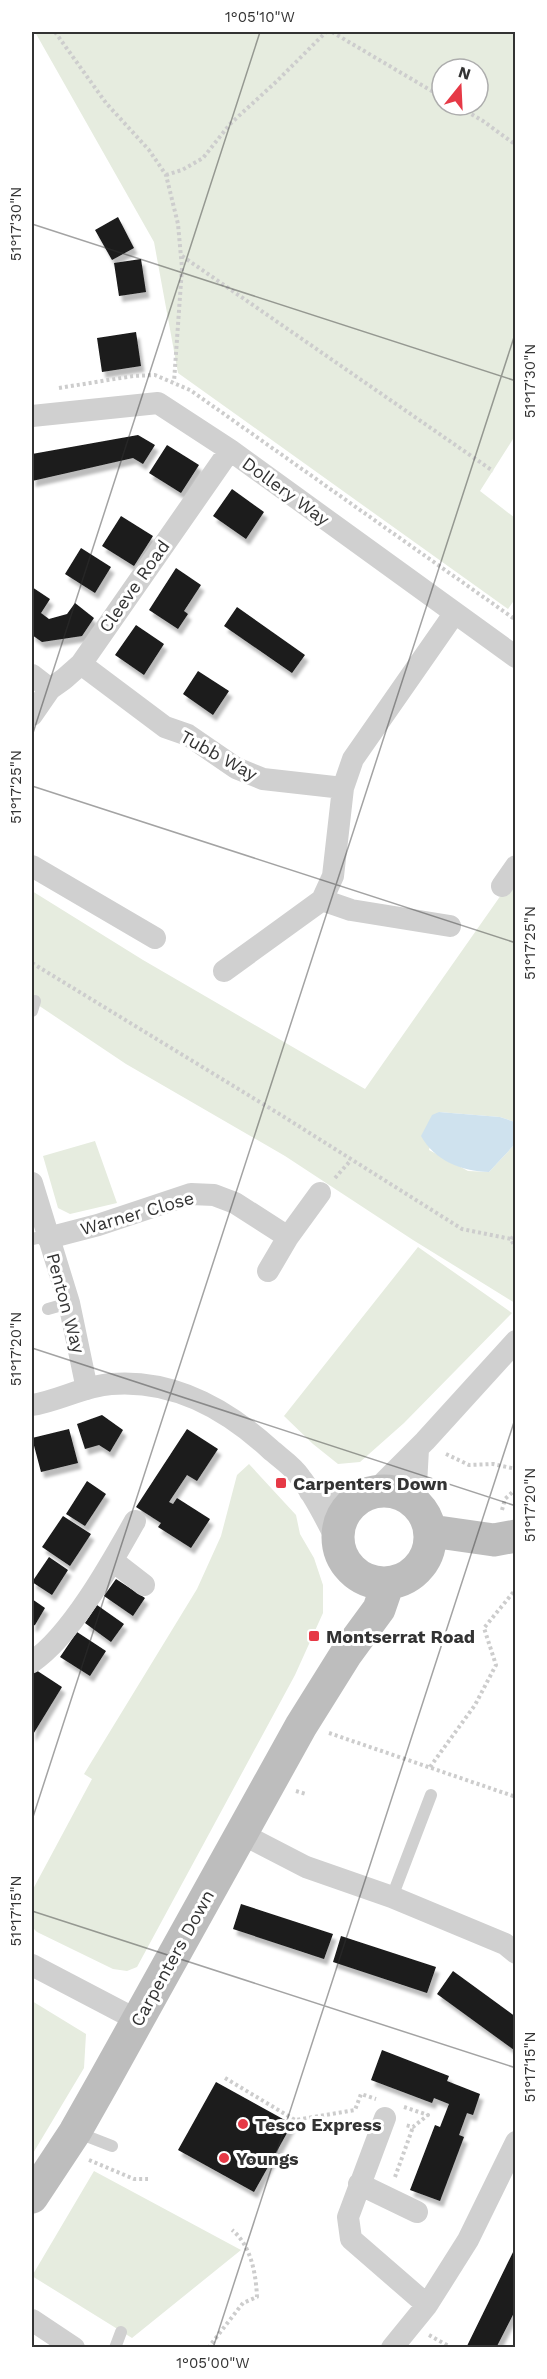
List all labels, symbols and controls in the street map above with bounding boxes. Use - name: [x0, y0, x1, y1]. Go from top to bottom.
- text: 1°05'10"W: [225, 8, 295, 26]
- north arrow: [430, 57, 490, 117]
- text: N: [456, 62, 473, 84]
- text: 51°17'30"N: [7, 187, 25, 261]
- text: 51°17'30"N: [521, 344, 539, 418]
- street label: Dollery Way: [238, 452, 334, 530]
- street label: Cleeve Road: [94, 536, 174, 636]
- street label: Tubb Way: [177, 725, 262, 785]
- text: 51°17'25"N: [7, 750, 25, 824]
- text: 51°17'25"N: [521, 906, 539, 980]
- street label: Warner Close: [78, 1187, 196, 1239]
- street label: Penton Way: [43, 1251, 90, 1356]
- text: 51°17'20"N: [7, 1312, 25, 1386]
- text: 51°17'20"N: [521, 1468, 539, 1542]
- place label: Carpenters Down: [293, 1473, 448, 1494]
- marker: Carpenters Down: [274, 1476, 288, 1490]
- place label: Montserrat Road: [326, 1626, 475, 1647]
- marker: Montserrat Road: [307, 1629, 321, 1643]
- text: 51°17'15"N: [7, 1876, 25, 1946]
- street label: Carpenters Down: [126, 1886, 218, 2030]
- text: 51°17'15"N: [521, 2032, 539, 2102]
- place label: Tesco Express: [255, 2114, 382, 2135]
- marker: Tesco Express: [236, 2117, 250, 2131]
- place label: Youngs: [236, 2148, 299, 2169]
- marker: Youngs: [217, 2151, 231, 2165]
- text: 1°05'00"W: [176, 2354, 250, 2372]

